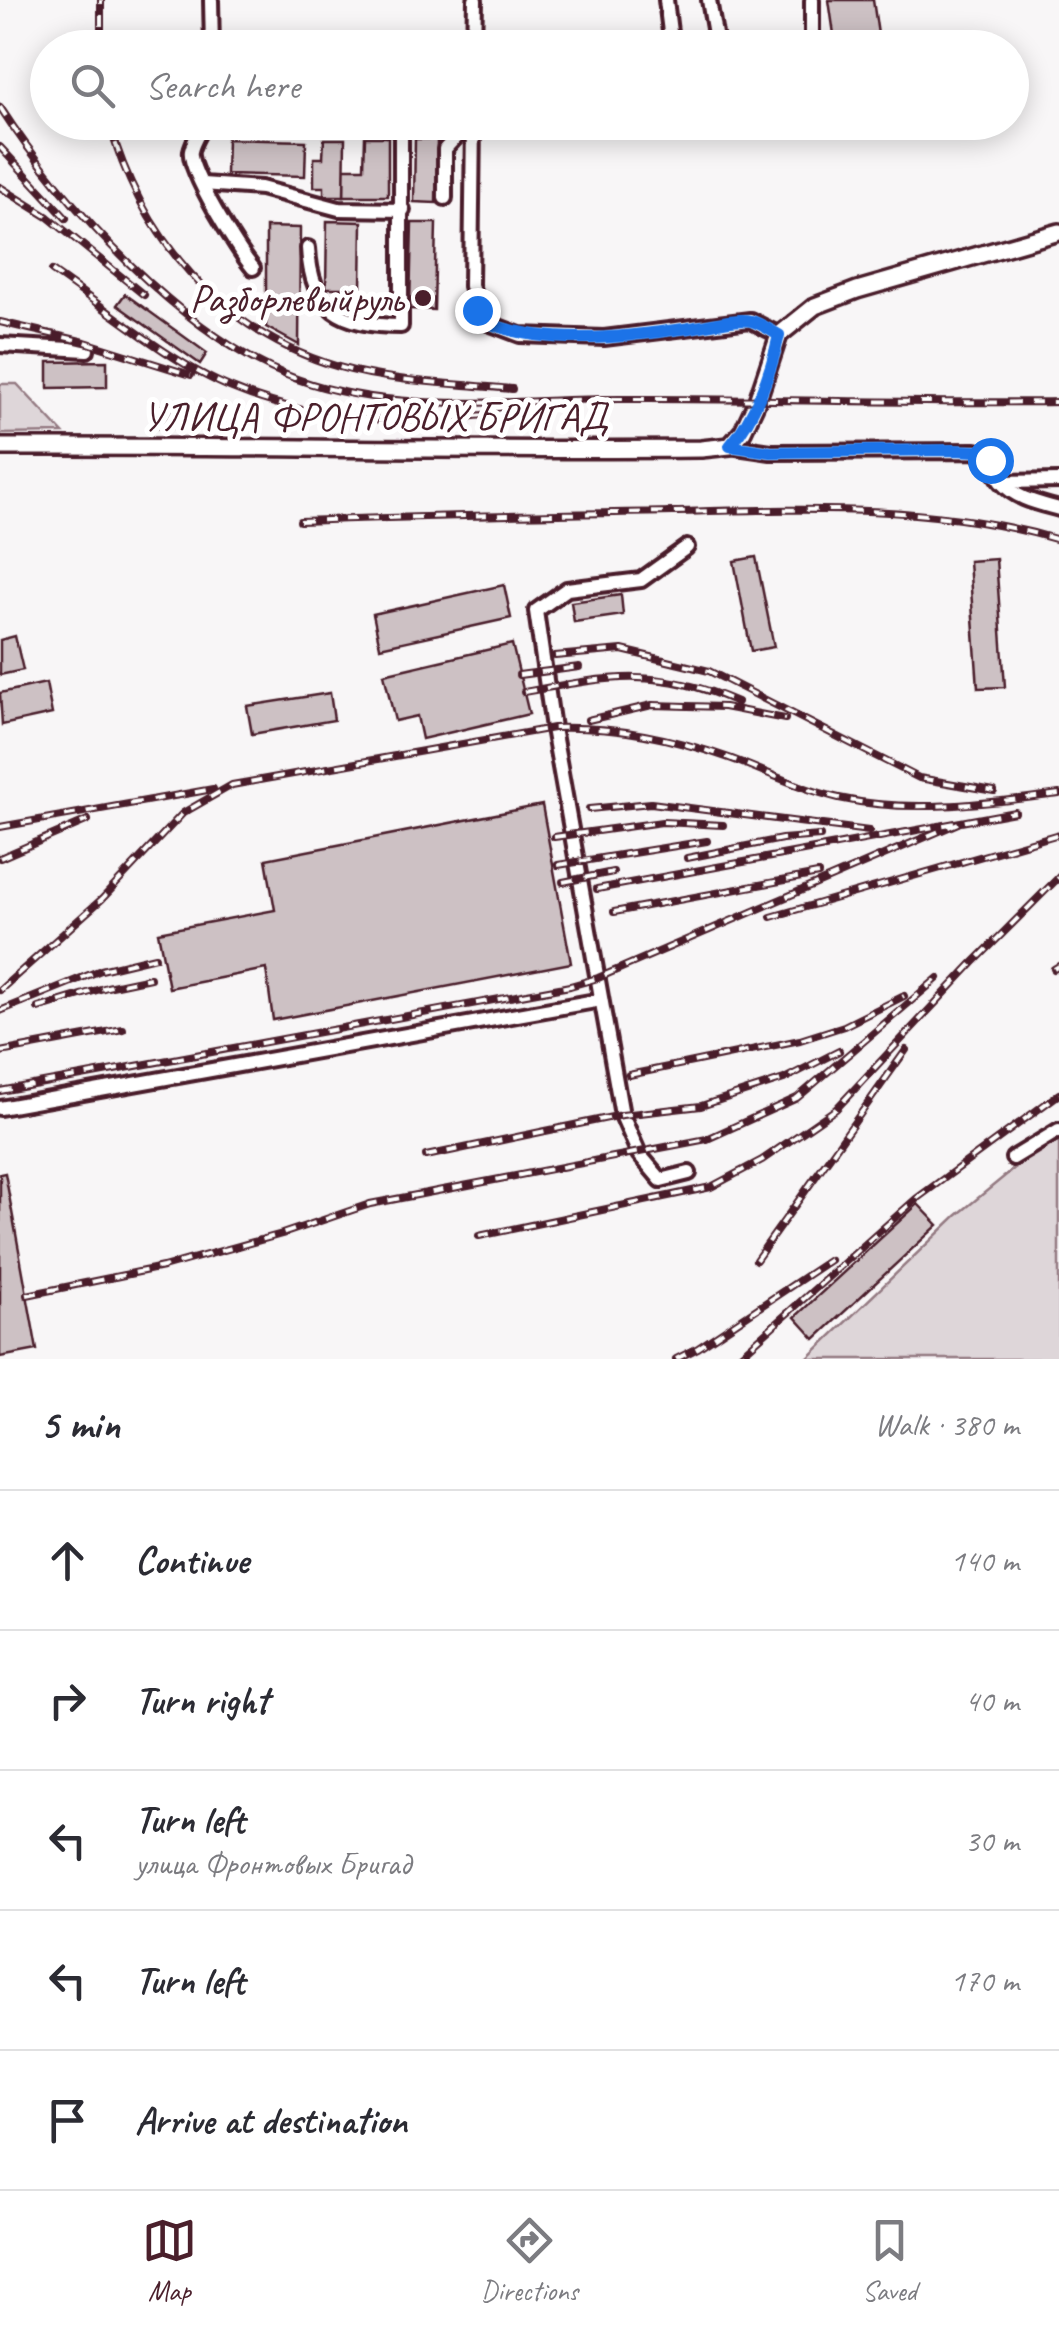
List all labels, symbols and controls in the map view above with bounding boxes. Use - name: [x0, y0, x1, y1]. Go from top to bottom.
- search box: [30, 30, 1029, 140]
- icon: search: [65, 58, 120, 113]
- text: Search here: [145, 62, 300, 109]
- place label: Разборлевыйруль: [190, 274, 406, 324]
- marker: Разборлевыйруль: [412, 287, 434, 309]
- route end: [455, 288, 501, 334]
- street label: УЛИЦА ФРОНТОВЫХ БРИГАД: [143, 392, 609, 442]
- route start: [968, 438, 1014, 484]
- text: 5 min: [40, 1398, 120, 1451]
- text: Walk · 380 m: [875, 1404, 1019, 1445]
- icon: ahead: [40, 1533, 95, 1588]
- text: Continue: [135, 1537, 249, 1584]
- text: 140 m: [950, 1540, 1019, 1581]
- icon: right: [40, 1673, 95, 1728]
- text: Turn right: [135, 1677, 269, 1724]
- text: 40 m: [965, 1680, 1019, 1721]
- text: Turn left: [135, 1796, 245, 1843]
- icon: left: [40, 1813, 95, 1868]
- text: 30 m: [965, 1820, 1019, 1861]
- text: улица Фронтовых Бригад: [135, 1843, 411, 1884]
- icon: left: [40, 1953, 95, 2008]
- text: Turn left: [135, 1957, 245, 2004]
- text: 170 m: [950, 1960, 1019, 2001]
- icon: arrive: [40, 2093, 95, 2148]
- text: Arrive at destination: [135, 2097, 407, 2144]
- tab: Map: [142, 2213, 197, 2308]
- tab: Directions: [481, 2213, 578, 2308]
- tab: Saved: [862, 2213, 917, 2308]

